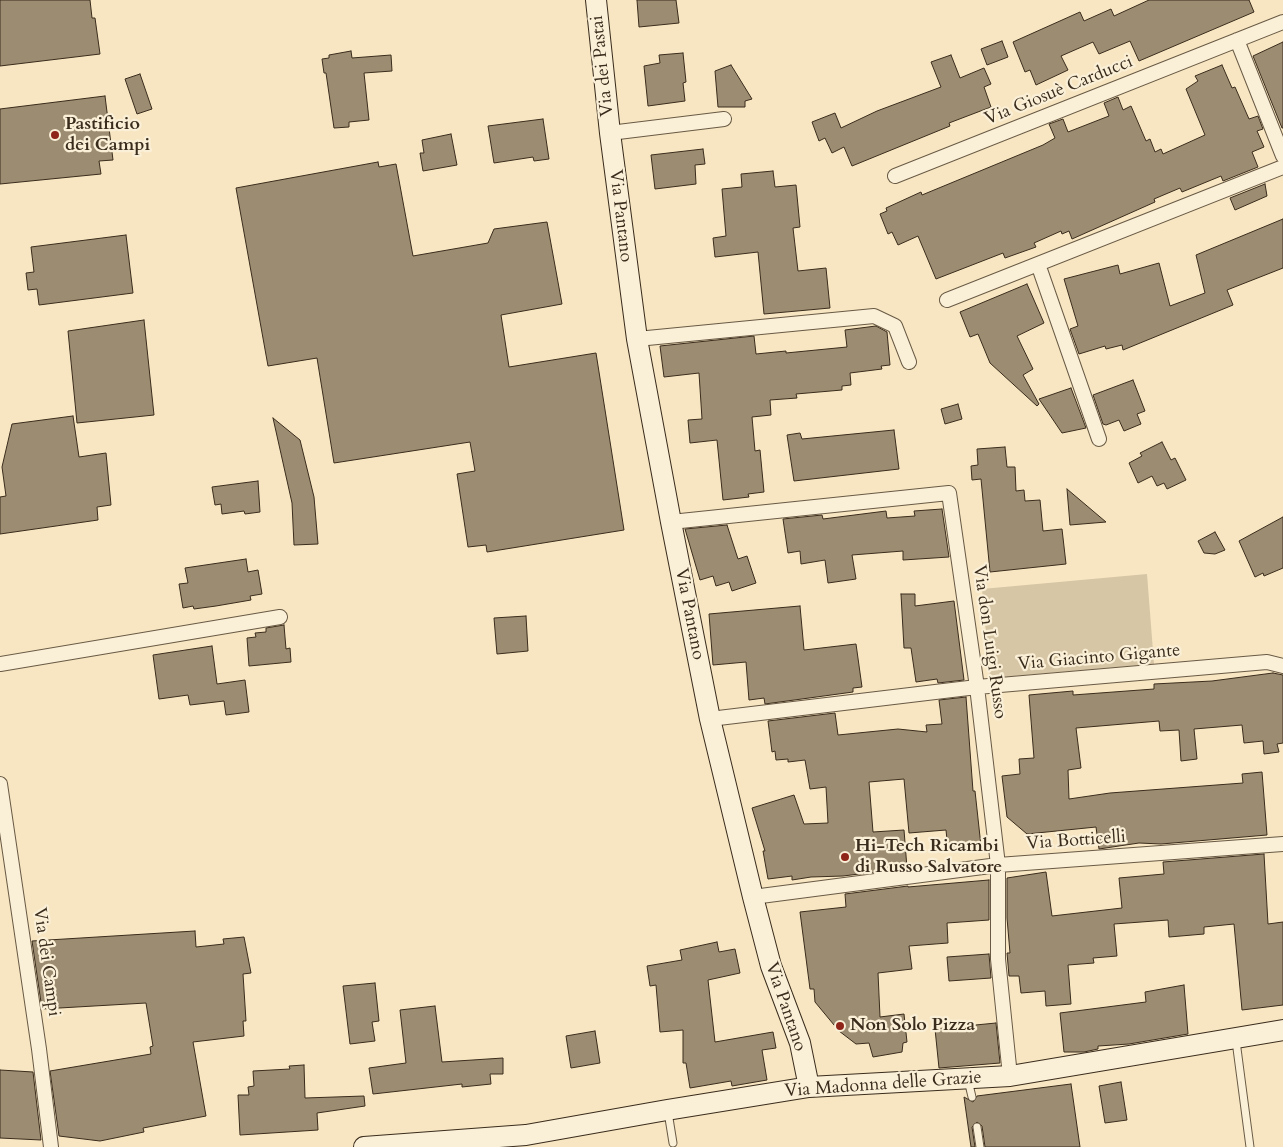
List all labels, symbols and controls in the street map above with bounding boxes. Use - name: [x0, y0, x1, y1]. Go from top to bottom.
- street label: Via dei Pastai: [587, 14, 619, 118]
- street label: Via Giosuè Carducci: [982, 51, 1136, 131]
- place label: Pastificio dei Campi: [65, 114, 150, 156]
- marker: Pastificio dei Campi: [49, 129, 61, 141]
- street label: Via Pantano: [604, 169, 636, 263]
- street label: Via don Luigi Russo: [968, 564, 1010, 720]
- street label: Via Pantano: [670, 566, 708, 662]
- street label: Via Giacinto Gigante: [1017, 640, 1181, 676]
- street label: Via Botticelli: [1025, 827, 1127, 855]
- place label: Hi-Tech Ricambi di Russo Salvatore: [855, 836, 1002, 879]
- marker: Hi-Tech Ricambi di Russo Salvatore: [839, 851, 851, 863]
- street label: Via dei Campi: [28, 906, 64, 1018]
- street label: Via Pantano: [760, 960, 810, 1054]
- place label: Non Solo Pizza: [850, 1015, 975, 1037]
- marker: Non Solo Pizza: [834, 1020, 846, 1032]
- street label: Via Madonna delle Grazie: [784, 1067, 982, 1103]

